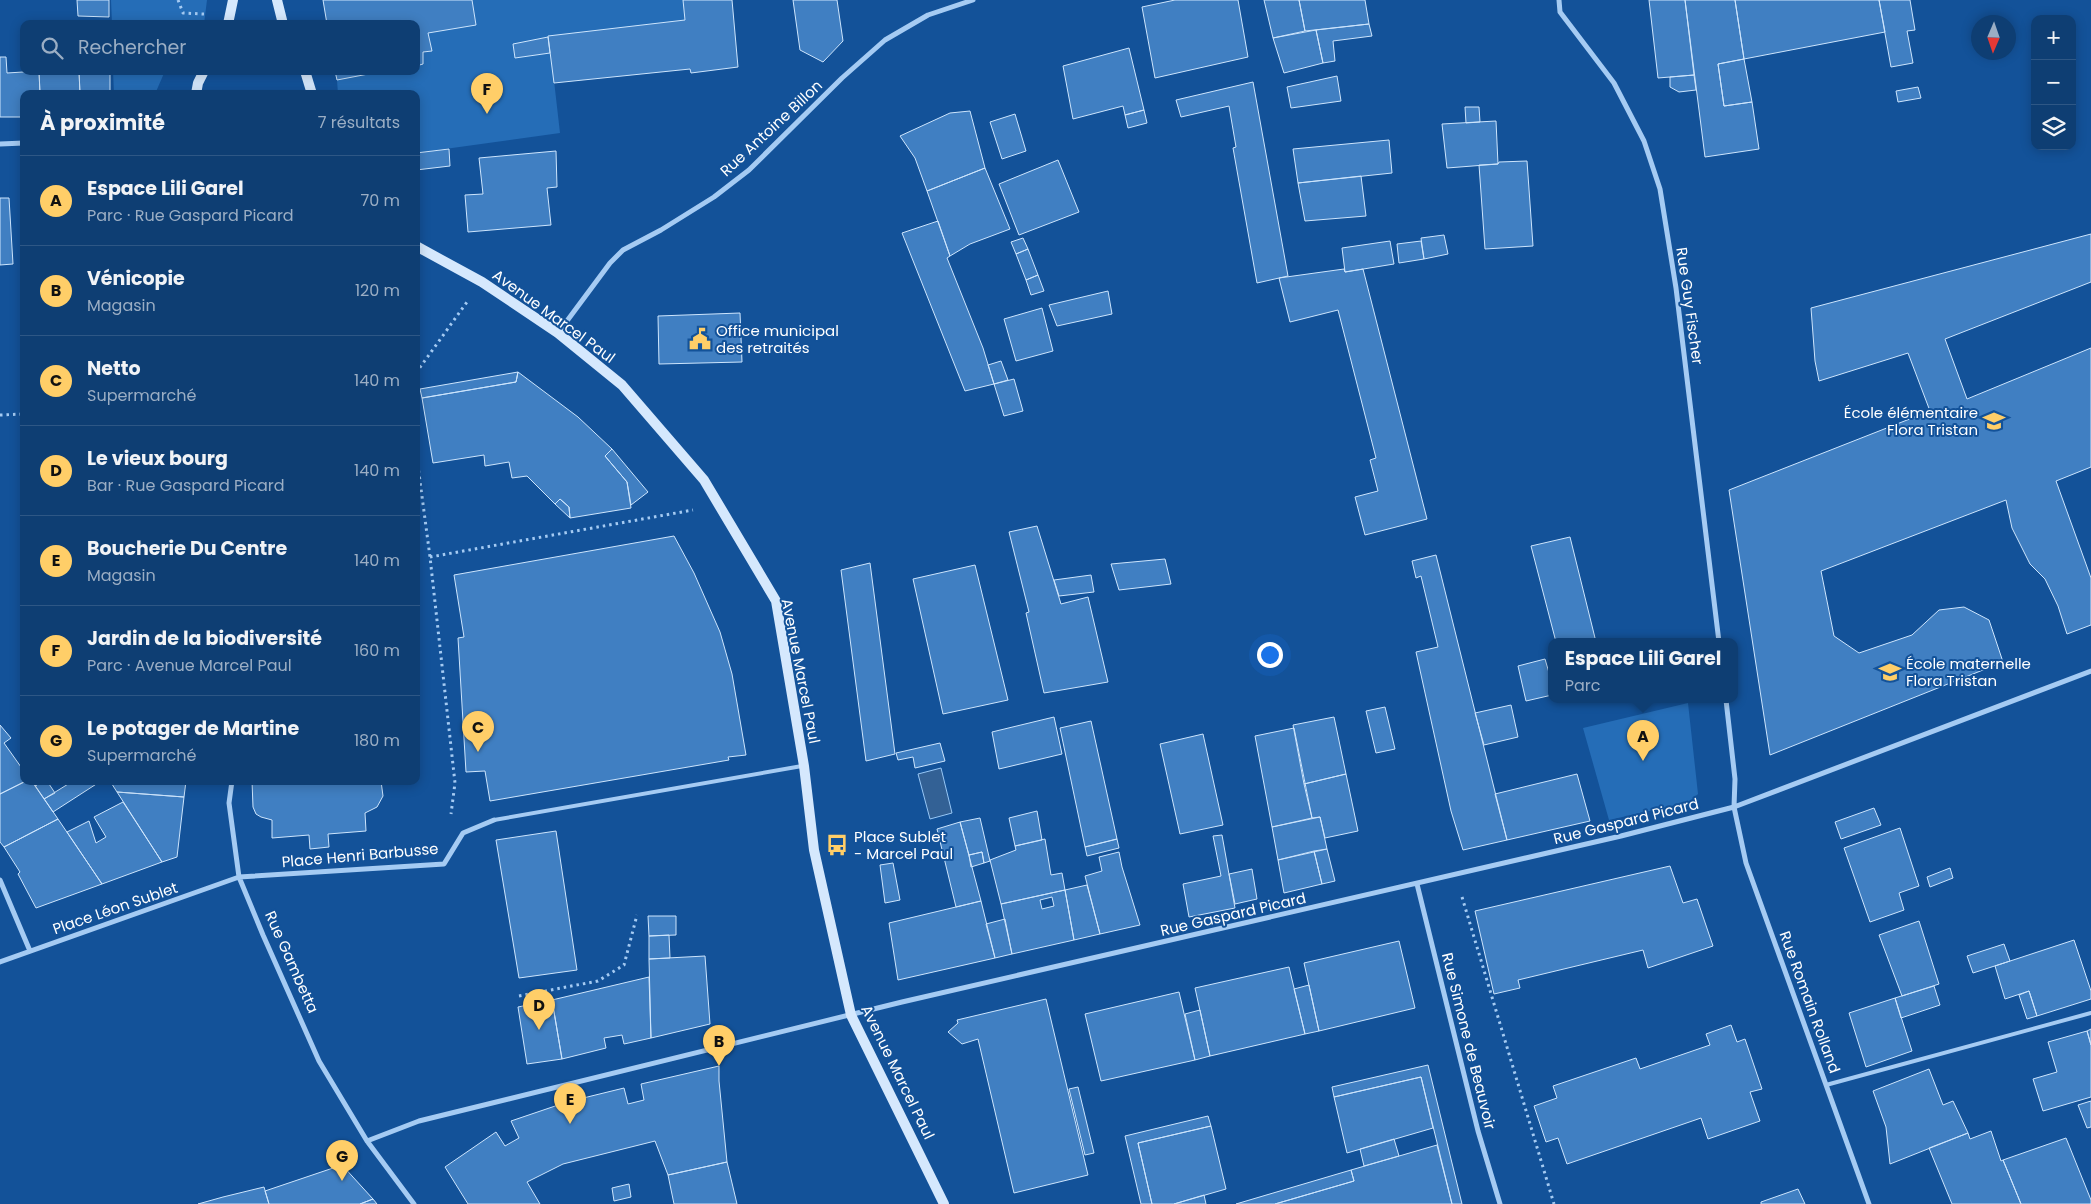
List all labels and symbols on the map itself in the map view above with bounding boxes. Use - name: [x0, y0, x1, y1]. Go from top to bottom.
- north arrow: [1971, 15, 2016, 60]
- pin: F: [471, 73, 503, 114]
- street label: Rue Antoine Billon: [715, 75, 827, 181]
- street label: Rue Guy Fischer: [1671, 246, 1709, 366]
- street label: Avenue Marcel Paul: [488, 264, 620, 368]
- place label: Office municipal des retraités: [716, 320, 839, 358]
- public building icon: Office municipal des retraités: [687, 326, 713, 352]
- place label: École élémentaire Flora Tristan: [1844, 402, 1978, 440]
- school or university icon: École élémentaire Flora Tristan: [1981, 408, 2007, 434]
- street label: Avenue Marcel Paul: [777, 597, 825, 745]
- your location: [1257, 642, 1283, 668]
- place label: École maternelle Flora Tristan: [1906, 653, 2031, 691]
- school or university icon: École maternelle Flora Tristan: [1877, 659, 1903, 685]
- pin: C: [462, 711, 494, 752]
- pin: A: [1627, 720, 1659, 761]
- street label: Rue Gaspard Picard: [1551, 793, 1701, 849]
- place label: Place Sublet - Marcel Paul: [854, 826, 953, 864]
- bus stop icon: Place Sublet - Marcel Paul: [824, 832, 850, 858]
- street label: Place Henri Barbusse: [281, 838, 439, 872]
- street label: Place Léon Sublet: [50, 877, 180, 939]
- street label: Rue Gaspard Picard: [1158, 887, 1308, 941]
- street label: Rue Gambetta: [260, 908, 324, 1016]
- street label: Rue Romain Rolland: [1775, 928, 1845, 1076]
- street label: Rue Simone de Beauvoir: [1437, 950, 1501, 1132]
- pin: D: [523, 989, 555, 1030]
- street label: Avenue Marcel Paul: [856, 1001, 940, 1143]
- pin: B: [703, 1025, 735, 1066]
- pin: E: [554, 1083, 586, 1124]
- pin: G: [326, 1140, 358, 1181]

